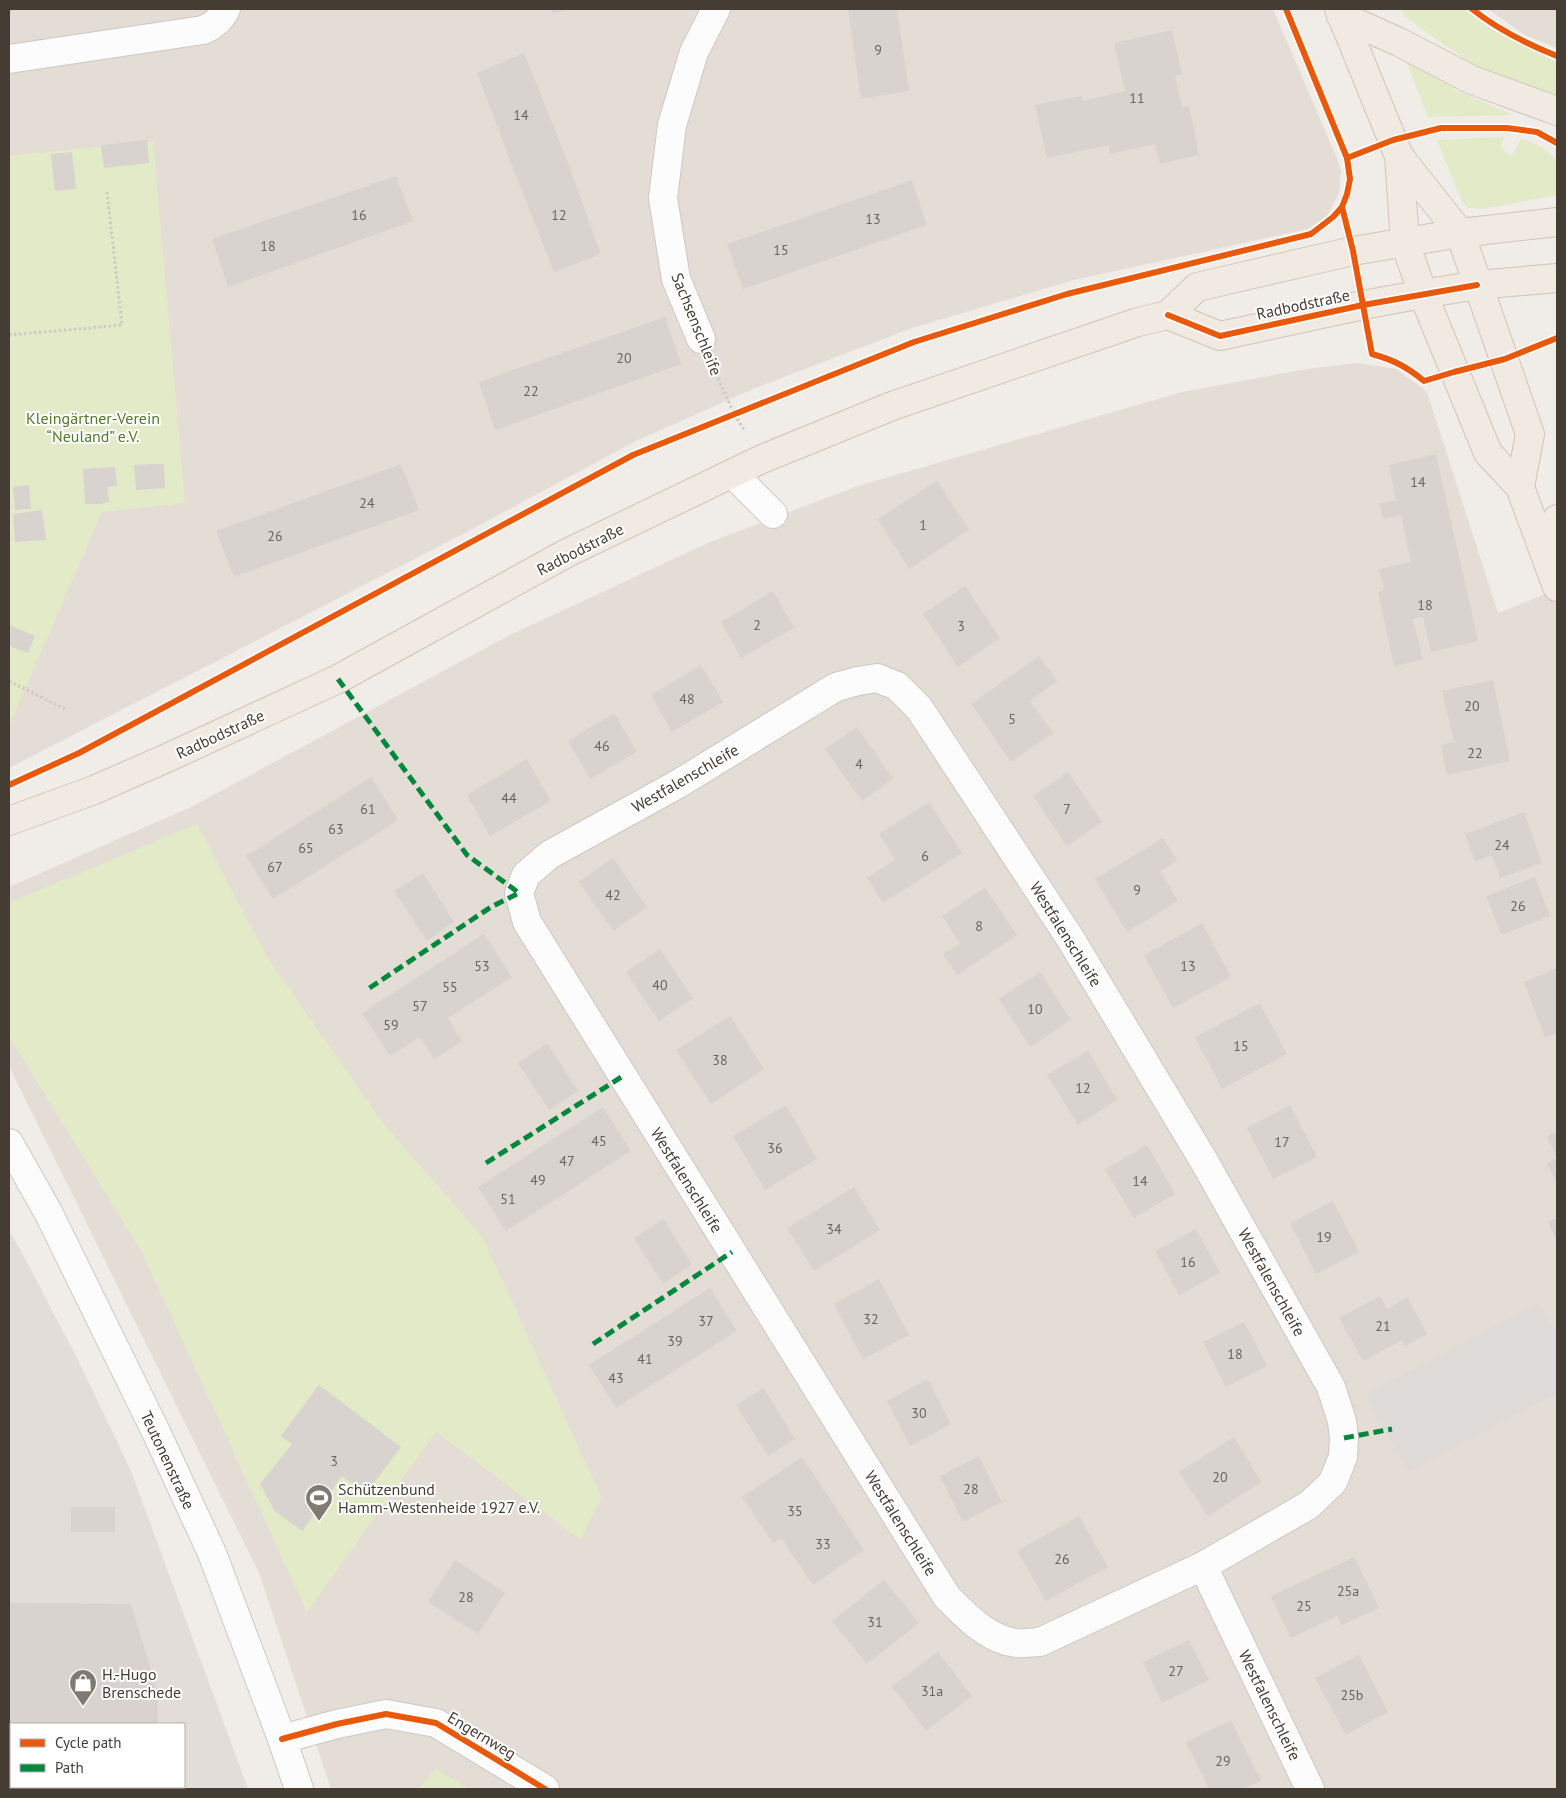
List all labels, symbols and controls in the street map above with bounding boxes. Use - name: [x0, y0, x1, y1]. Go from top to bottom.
- house number: 9: [874, 41, 882, 59]
- house number: 11: [1129, 89, 1145, 107]
- house number: 14: [513, 106, 529, 124]
- house number: 16: [351, 206, 367, 224]
- house number: 12: [551, 206, 567, 224]
- house number: 13: [865, 210, 881, 228]
- house number: 18: [260, 237, 276, 255]
- house number: 15: [773, 241, 789, 259]
- street label: Sachsenschleife: [667, 270, 727, 378]
- street label: Radbodstraße: [1255, 284, 1351, 324]
- house number: 20: [616, 349, 632, 367]
- house number: 22: [523, 382, 539, 400]
- park label: Kleingärtner-Verein “Neuland” e.V.: [26, 408, 160, 446]
- house number: 14: [1410, 473, 1426, 491]
- house number: 24: [359, 494, 375, 512]
- house number: 1: [919, 516, 927, 534]
- street label: Radbodstraße: [533, 519, 627, 579]
- house number: 26: [267, 527, 283, 545]
- house number: 18: [1417, 596, 1433, 614]
- house number: 2: [753, 616, 761, 634]
- house number: 3: [957, 617, 965, 635]
- house number: 48: [679, 690, 695, 708]
- house number: 20: [1464, 697, 1480, 715]
- street label: Radbodstraße: [173, 705, 267, 763]
- house number: 5: [1008, 710, 1016, 728]
- house number: 46: [594, 737, 610, 755]
- street label: Westfalenschleife: [628, 739, 742, 817]
- house number: 22: [1467, 744, 1483, 762]
- house number: 4: [855, 755, 863, 773]
- house number: 44: [501, 789, 517, 807]
- house number: 61: [360, 800, 376, 818]
- house number: 7: [1063, 800, 1071, 818]
- house number: 63: [328, 820, 344, 838]
- house number: 24: [1494, 836, 1510, 854]
- house number: 65: [298, 839, 314, 857]
- house number: 6: [921, 847, 929, 865]
- house number: 67: [267, 858, 283, 876]
- street label: Westfalenschleife: [1026, 878, 1106, 990]
- house number: 9: [1133, 881, 1141, 899]
- house number: 42: [605, 886, 621, 904]
- house number: 26: [1510, 897, 1526, 915]
- house number: 8: [975, 917, 983, 935]
- house number: 53: [474, 957, 490, 975]
- house number: 13: [1180, 957, 1196, 975]
- house number: 40: [652, 976, 668, 994]
- house number: 55: [442, 978, 458, 996]
- house number: 57: [412, 997, 428, 1015]
- house number: 10: [1027, 1000, 1043, 1018]
- house number: 59: [383, 1016, 399, 1034]
- house number: 15: [1233, 1037, 1249, 1055]
- house number: 38: [712, 1051, 728, 1069]
- house number: 12: [1075, 1079, 1091, 1097]
- street label: Westfalenschleife: [647, 1124, 727, 1236]
- house number: 45: [591, 1132, 607, 1150]
- house number: 17: [1274, 1133, 1290, 1151]
- house number: 36: [767, 1139, 783, 1157]
- house number: 47: [559, 1152, 575, 1170]
- house number: 49: [530, 1171, 546, 1189]
- house number: 14: [1132, 1172, 1148, 1190]
- house number: 51: [500, 1190, 516, 1208]
- house number: 34: [826, 1220, 842, 1238]
- street label: Westfalenschleife: [1234, 1225, 1310, 1339]
- house number: 19: [1316, 1228, 1332, 1246]
- house number: 16: [1180, 1253, 1196, 1271]
- house number: 32: [863, 1310, 879, 1328]
- house number: 37: [698, 1312, 714, 1330]
- house number: 21: [1375, 1317, 1391, 1335]
- house number: 39: [667, 1332, 683, 1350]
- house number: 18: [1227, 1345, 1243, 1363]
- house number: 41: [637, 1350, 653, 1368]
- house number: 43: [608, 1369, 624, 1387]
- house number: 30: [911, 1404, 927, 1422]
- street label: Teutonenstraße: [136, 1408, 200, 1512]
- house number: 3: [330, 1452, 338, 1470]
- street label: Westfalenschleife: [861, 1467, 941, 1579]
- house number: 20: [1212, 1468, 1228, 1486]
- place label: Schützenbund Hamm-Westenheide 1927 e.V.: [338, 1479, 540, 1517]
- house number: 28: [963, 1480, 979, 1498]
- sports icon: Schützenbund Hamm-Westenheide 1927 e.V.: [304, 1483, 334, 1522]
- house number: 35: [787, 1502, 803, 1520]
- house number: 33: [815, 1535, 831, 1553]
- house number: 26: [1054, 1550, 1070, 1568]
- house number: 25a: [1337, 1582, 1359, 1600]
- house number: 28: [458, 1588, 474, 1606]
- house number: 25: [1296, 1597, 1312, 1615]
- house number: 31: [867, 1613, 883, 1631]
- street label: Westfalenschleife: [1235, 1647, 1305, 1763]
- house number: 27: [1168, 1662, 1184, 1680]
- place label: H.-Hugo Brenschede: [102, 1664, 181, 1702]
- shop icon: H.-Hugo Brenschede: [68, 1668, 98, 1707]
- house number: 31a: [921, 1682, 943, 1700]
- house number: 25b: [1341, 1686, 1363, 1704]
- street label: Engernweg: [444, 1707, 520, 1763]
- legend: [10, 1723, 185, 1788]
- text: Cycle path: [55, 1733, 121, 1752]
- house number: 29: [1215, 1752, 1231, 1770]
- text: Path: [55, 1758, 84, 1777]

